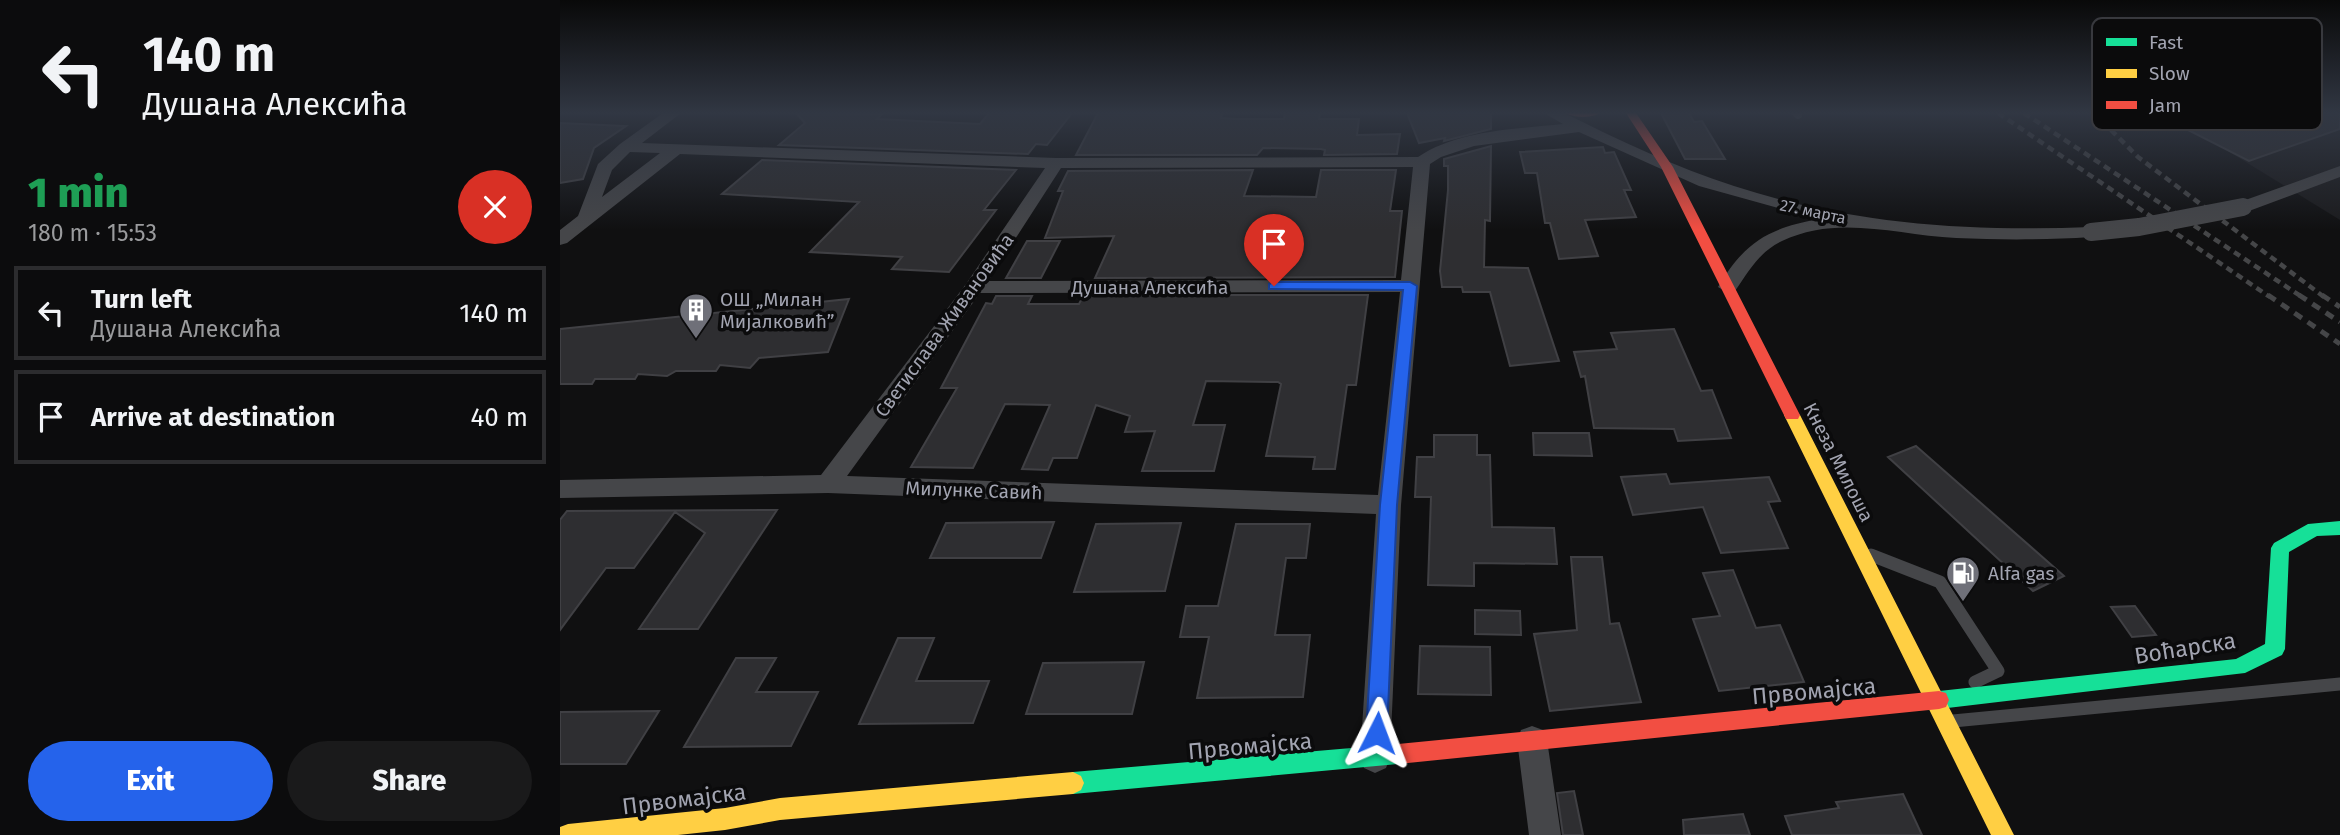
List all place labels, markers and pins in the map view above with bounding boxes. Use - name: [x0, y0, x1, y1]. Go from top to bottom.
- pin: [1244, 214, 1304, 286]
- place label: ОШ „Милан Мијалковић”: [720, 288, 834, 333]
- building icon: ОШ „Милан Мијалковић”: [677, 291, 715, 340]
- fuel station icon: Alfa gas: [1944, 554, 1982, 603]
- place label: Alfa gas: [1988, 562, 2054, 585]

